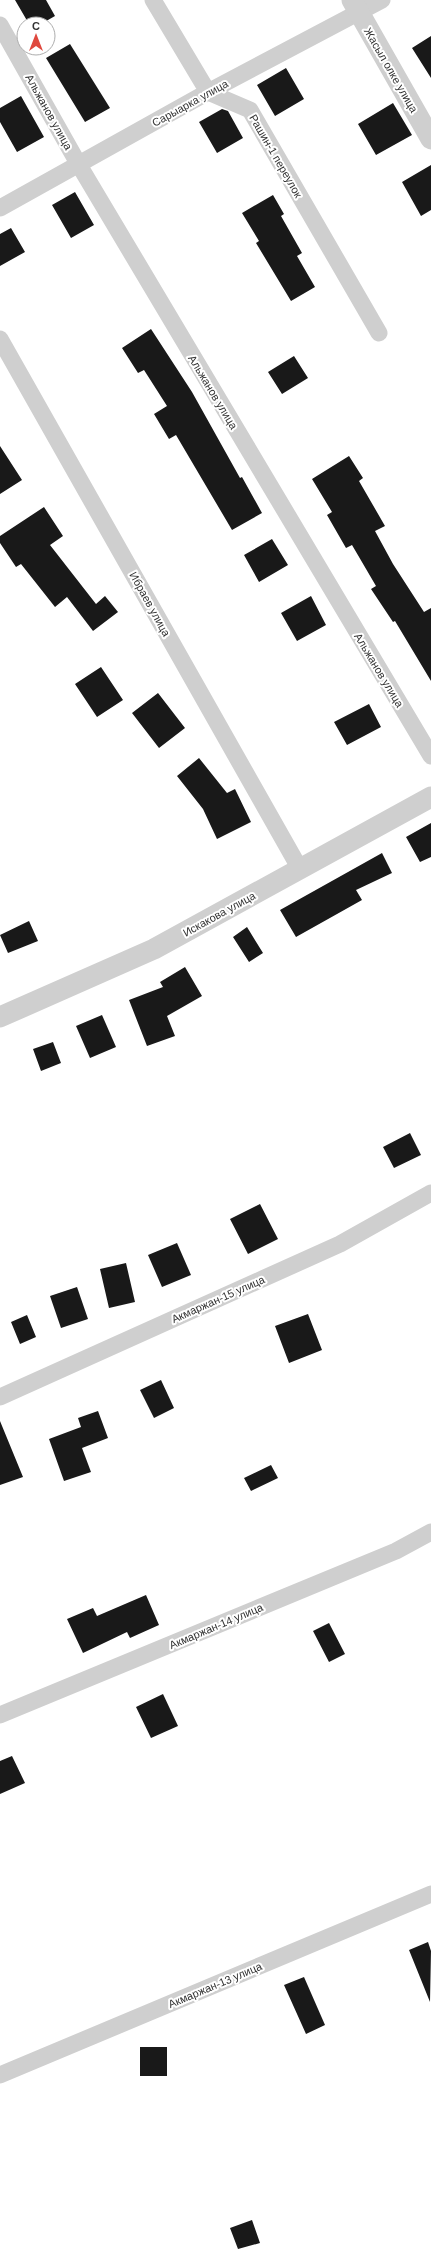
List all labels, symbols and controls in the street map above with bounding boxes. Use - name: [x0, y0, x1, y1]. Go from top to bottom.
- north arrow: [16, 16, 56, 56]
- text: С: [32, 20, 40, 32]
- street label: Жасыл олке улица: [362, 25, 421, 115]
- street label: Альжанов улица: [23, 72, 75, 153]
- street label: Сарыарка улица: [150, 77, 231, 129]
- street label: Рашин-1 переулок: [247, 112, 305, 200]
- street label: Альжанов улица: [186, 353, 240, 432]
- street label: Ибраев улица: [127, 570, 173, 639]
- street label: Альжанов улица: [352, 631, 406, 710]
- street label: Искакова улица: [181, 889, 258, 939]
- street label: Акмаржан-15 улица: [170, 1273, 267, 1325]
- street label: Акмаржан-14 улица: [167, 1600, 265, 1651]
- street label: Акмаржан-13 улица: [166, 1959, 264, 2010]

